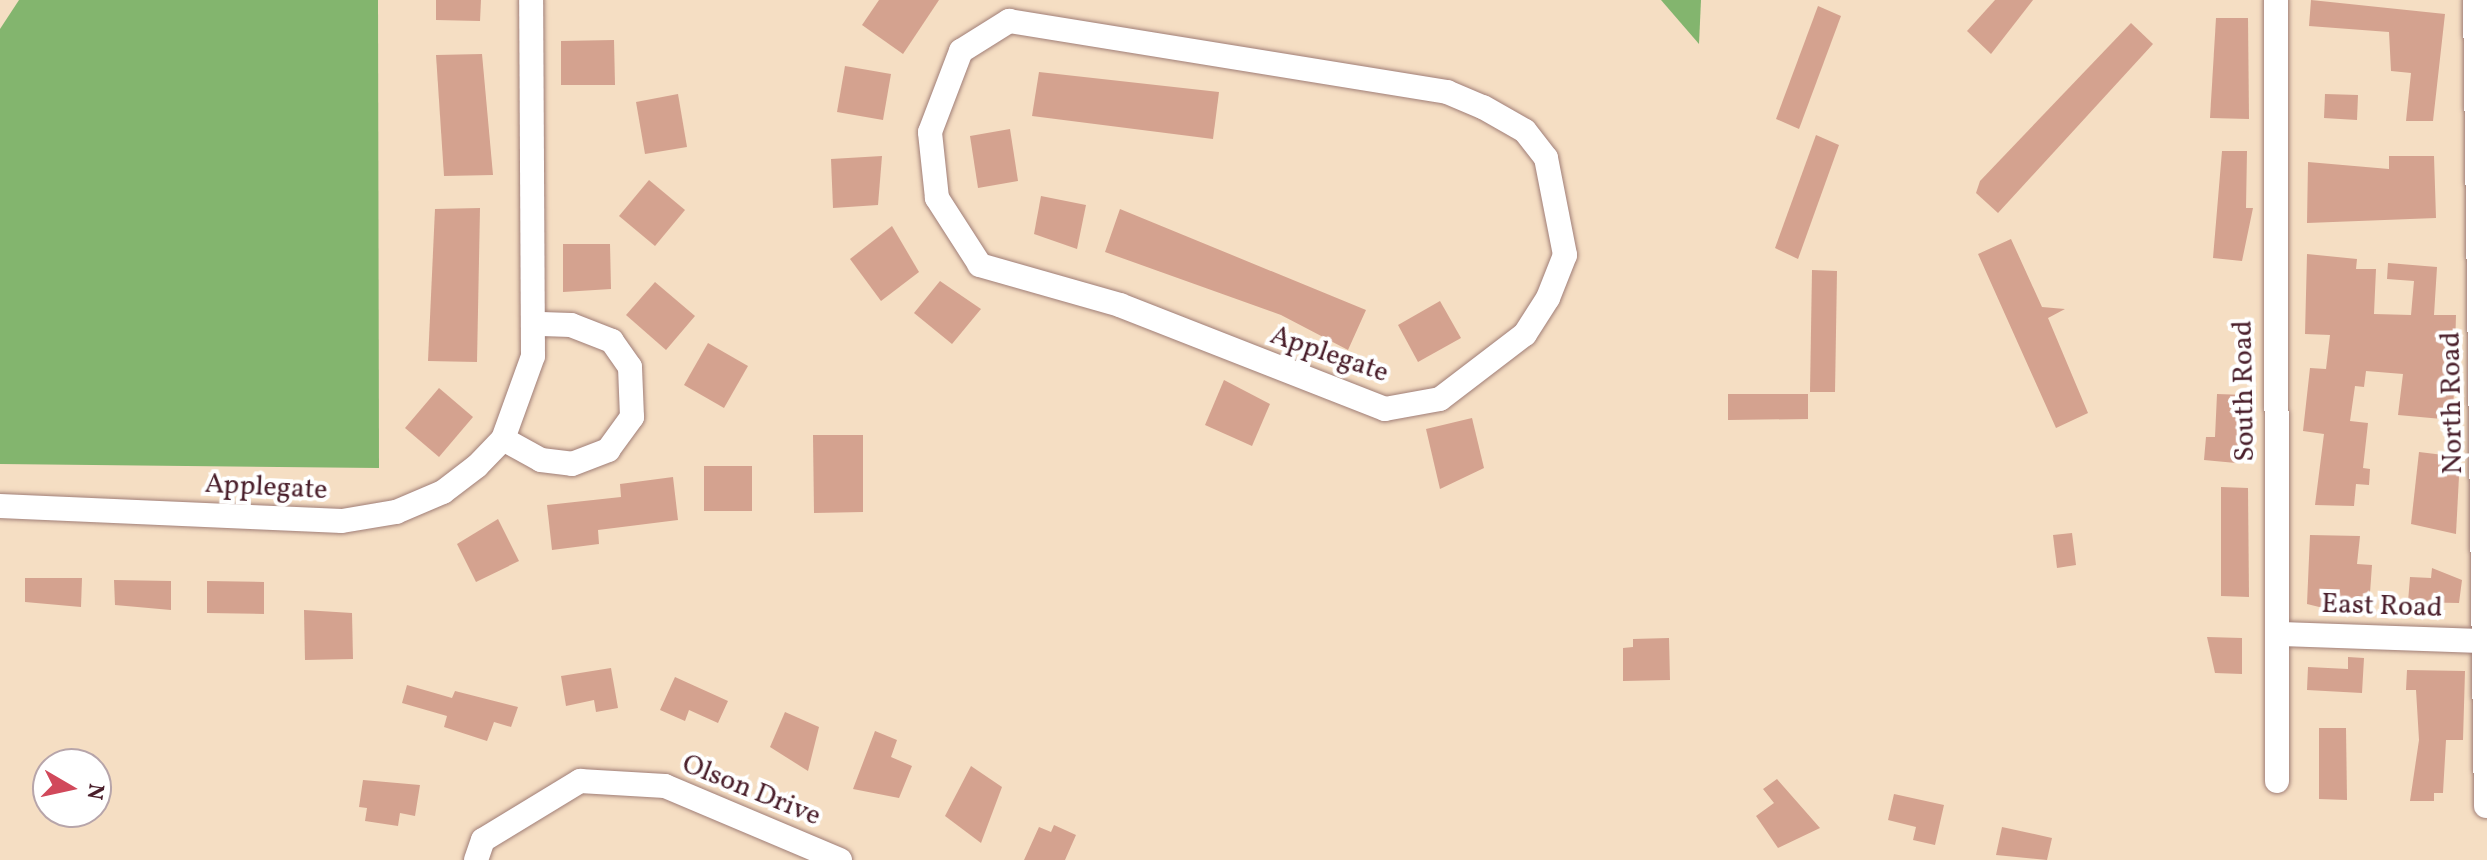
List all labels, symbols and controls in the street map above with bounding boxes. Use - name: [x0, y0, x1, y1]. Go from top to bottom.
- street label: Applegate: [1266, 319, 1392, 391]
- street label: South Road: [2227, 320, 2263, 462]
- street label: North Road: [2435, 331, 2471, 475]
- street label: Applegate: [204, 468, 328, 508]
- street label: East Road: [2321, 588, 2443, 626]
- north arrow: [32, 748, 112, 828]
- street label: Olson Drive: [677, 748, 825, 834]
- text: N: [78, 781, 111, 802]

